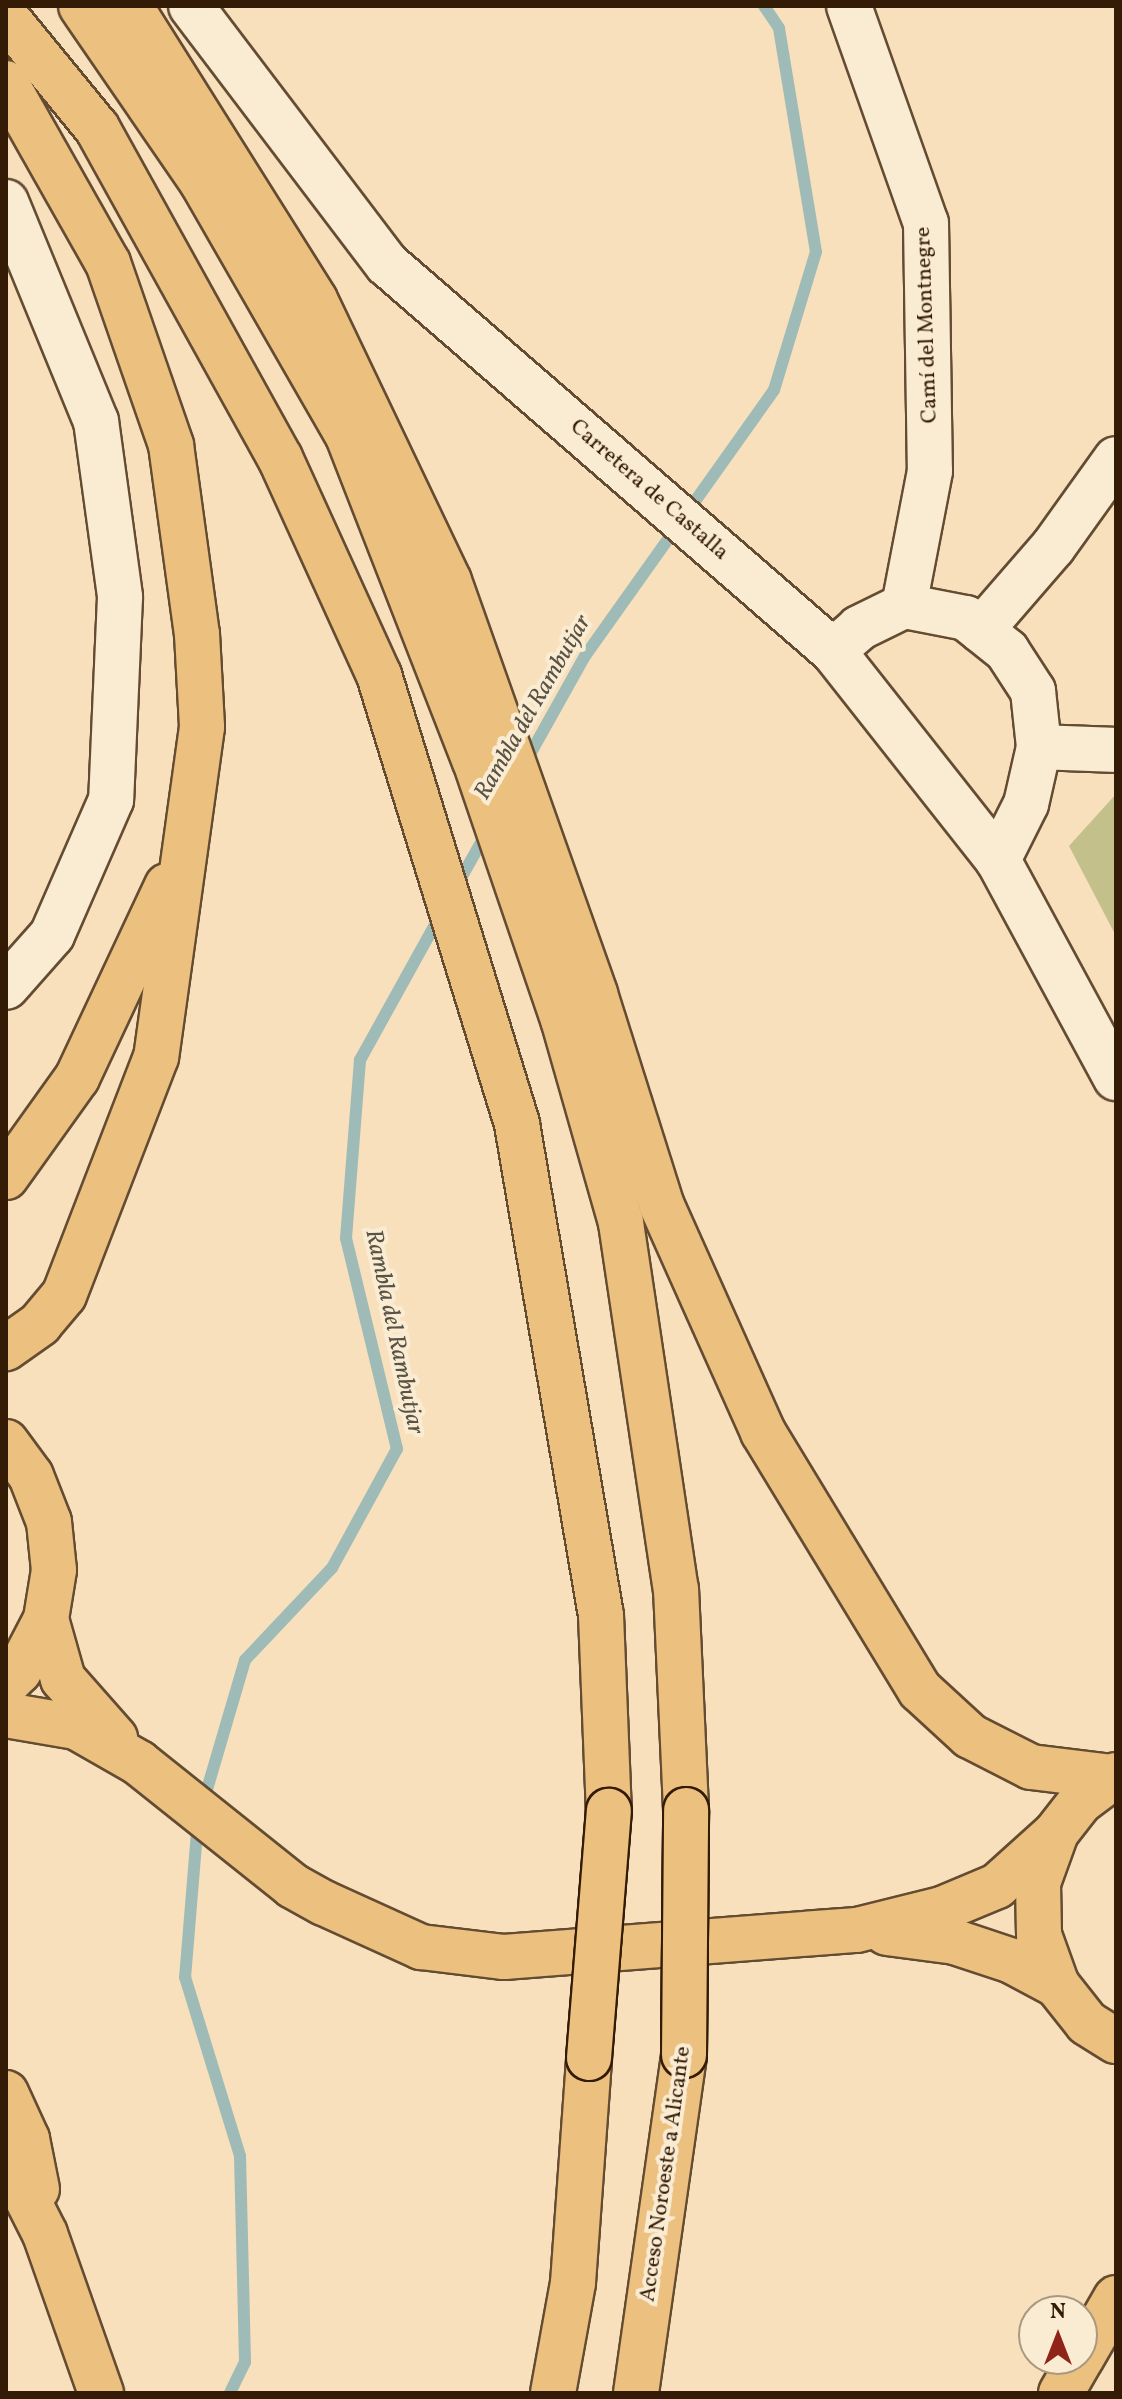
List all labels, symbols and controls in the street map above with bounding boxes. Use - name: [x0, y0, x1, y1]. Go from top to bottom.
- street label: Camí del Montnegre: [910, 226, 944, 424]
- street label: Carretera de Castalla: [564, 414, 734, 566]
- water label: Rambla del Rambutjar: [469, 610, 599, 806]
- water label: Rambla del Rambutjar: [357, 1227, 429, 1437]
- street label: Acceso Noroeste a Alicante: [635, 2045, 697, 2303]
- north arrow: [1018, 2295, 1098, 2375]
- text: N: [1050, 2297, 1066, 2328]

